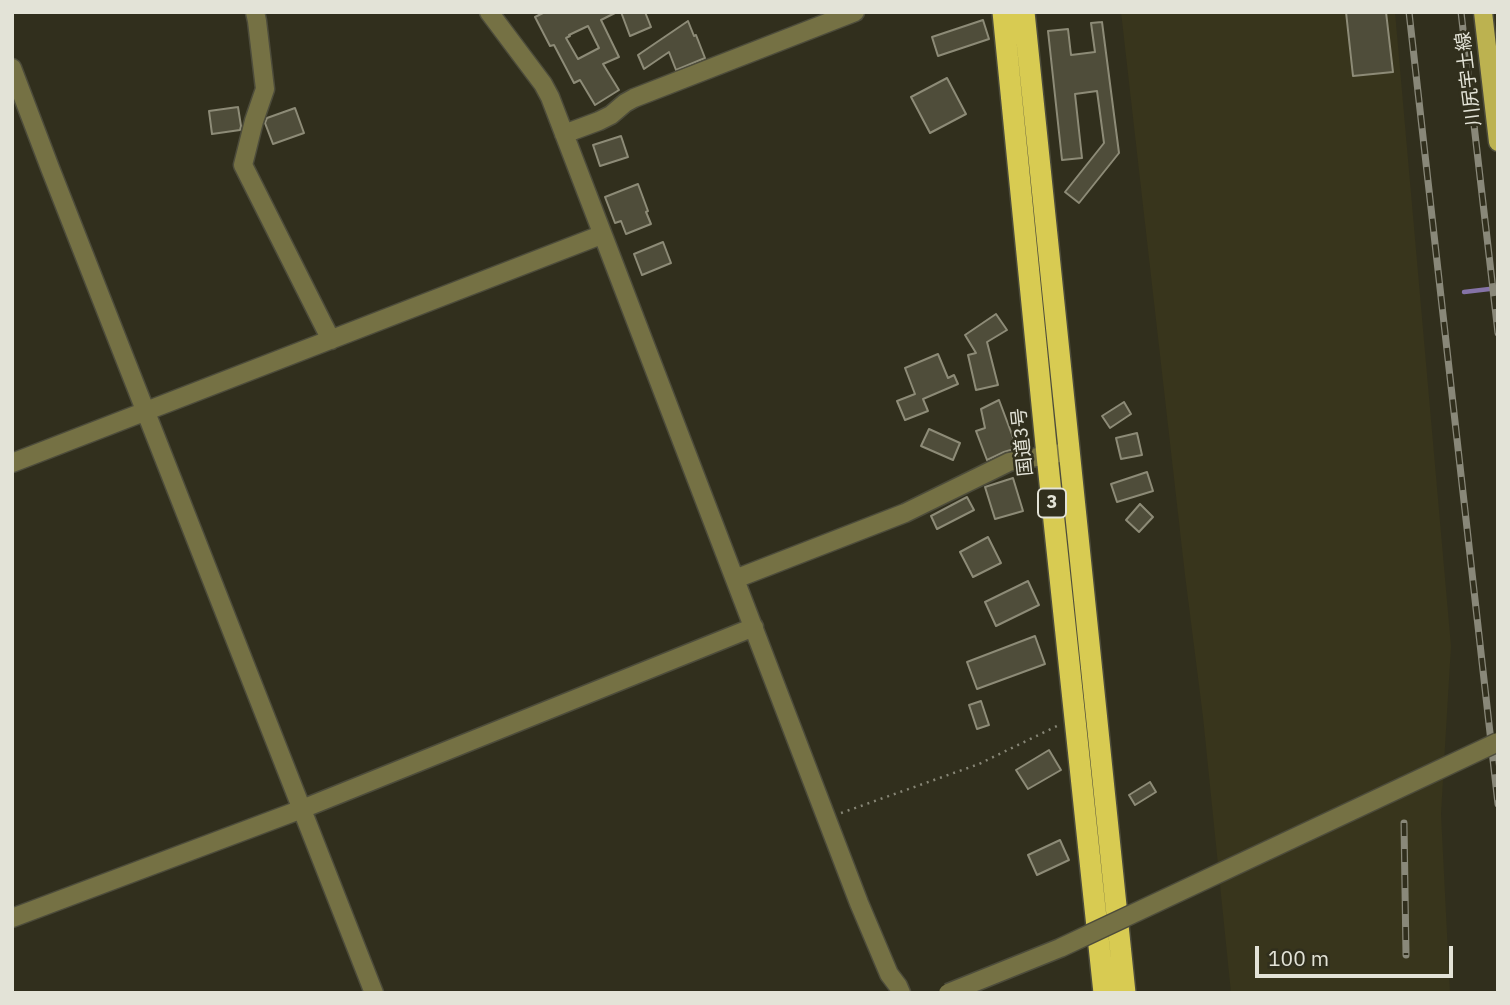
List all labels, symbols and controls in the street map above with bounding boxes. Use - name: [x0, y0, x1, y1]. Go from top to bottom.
- street label: 川尻宇土線: [1452, 30, 1486, 128]
- street label: 国道3号: [1008, 407, 1038, 477]
- road number: 3: [1038, 489, 1066, 518]
- scale bar: [1258, 932, 1456, 976]
- text: 100 m: [1268, 944, 1329, 972]

